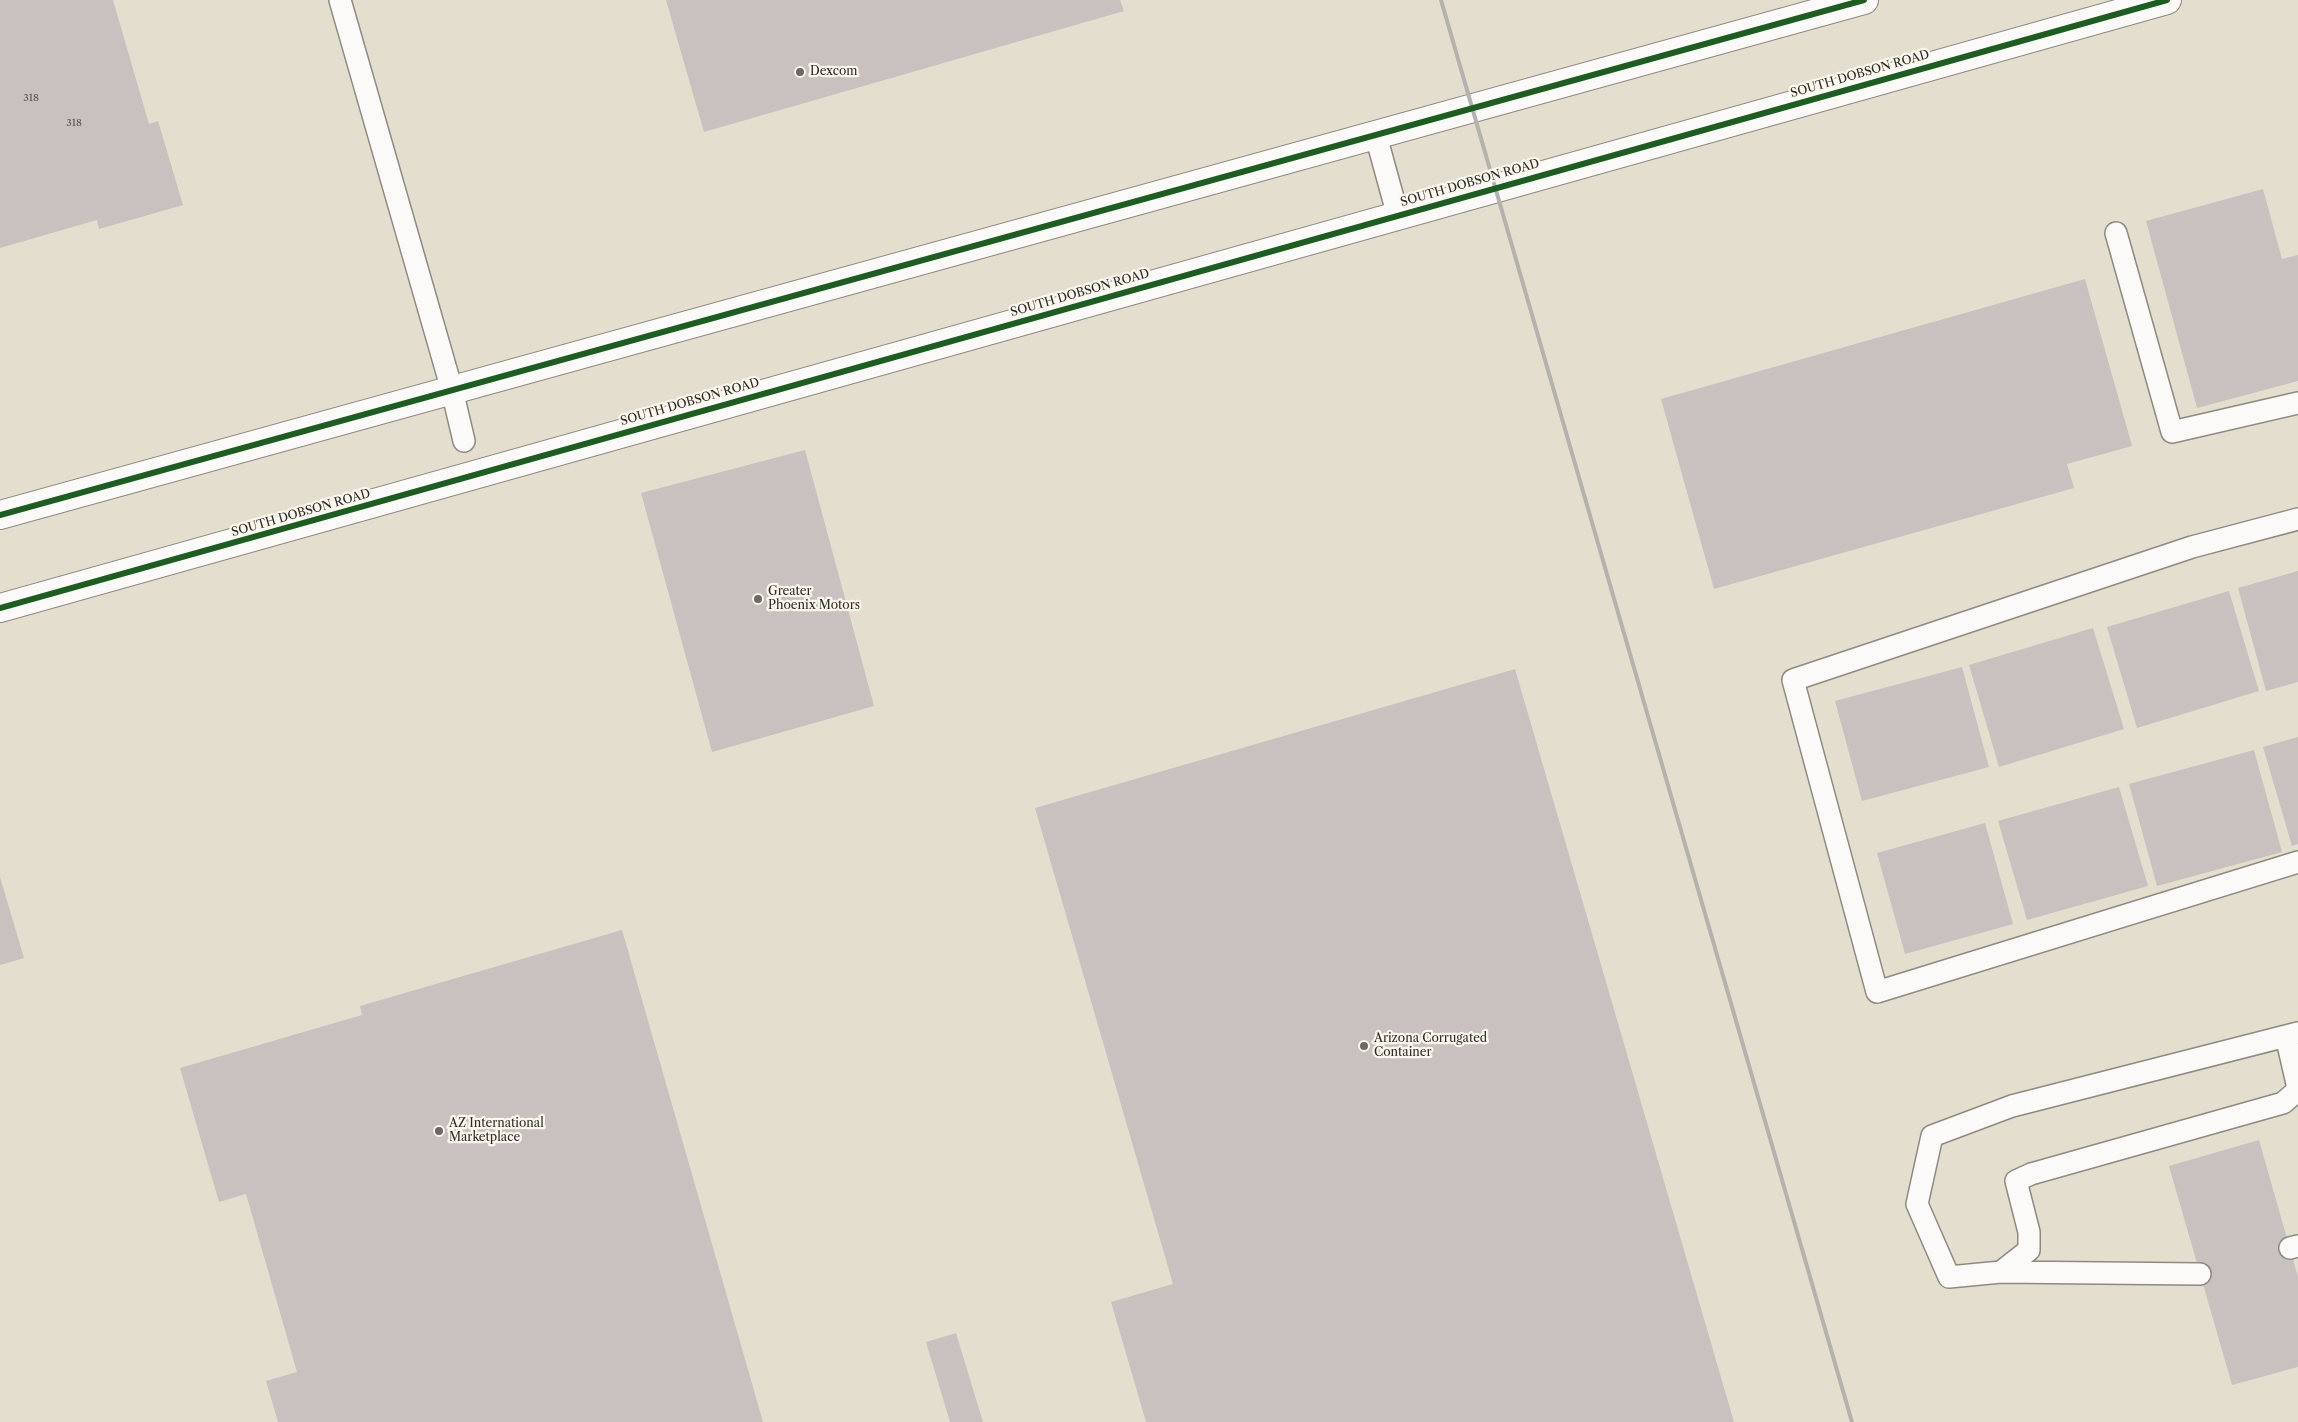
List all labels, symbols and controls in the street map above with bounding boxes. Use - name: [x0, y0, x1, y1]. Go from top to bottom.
- street label: SOUTH DOBSON ROAD: [1789, 47, 1931, 101]
- place label: Dexcom: [810, 65, 858, 79]
- marker: Dexcom: [794, 66, 806, 78]
- house number: 318: [23, 92, 39, 104]
- house number: 318: [66, 117, 82, 129]
- street label: SOUTH DOBSON ROAD: [1399, 156, 1541, 210]
- street label: SOUTH DOBSON ROAD: [1009, 266, 1151, 320]
- street label: SOUTH DOBSON ROAD: [619, 375, 761, 429]
- street label: SOUTH DOBSON ROAD: [230, 486, 372, 540]
- place label: Greater Phoenix Motors: [768, 585, 860, 613]
- marker: Greater Phoenix Motors: [752, 593, 764, 605]
- place label: Arizona Corrugated Container: [1374, 1032, 1487, 1060]
- marker: Arizona Corrugated Container: [1358, 1040, 1370, 1052]
- place label: AZ International Marketplace: [449, 1117, 544, 1145]
- marker: AZ International Marketplace: [433, 1125, 445, 1137]

